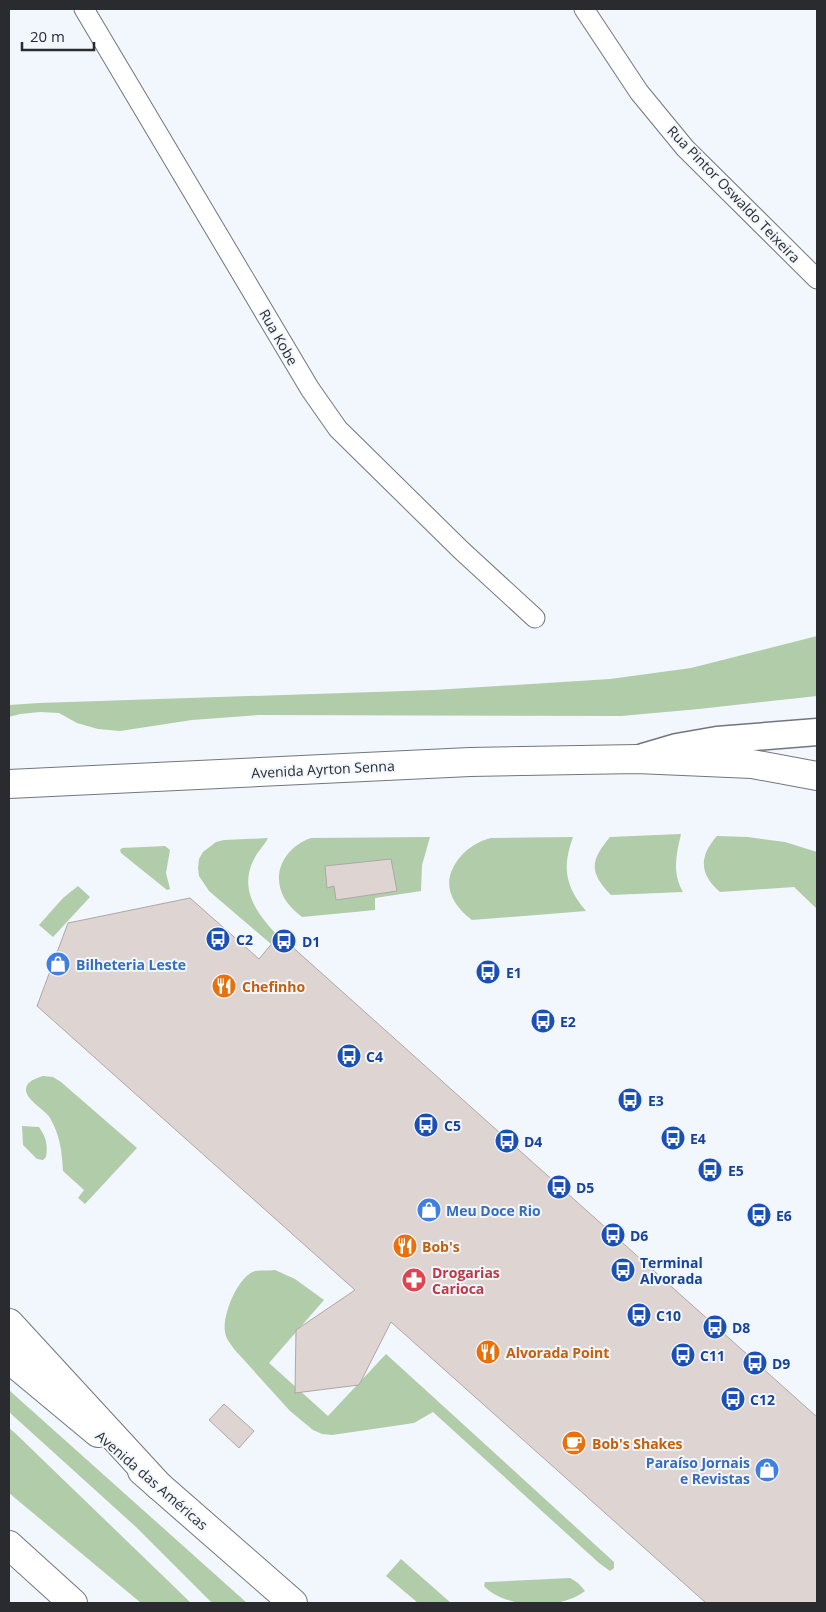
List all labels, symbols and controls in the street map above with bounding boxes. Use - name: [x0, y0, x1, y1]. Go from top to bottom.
- scale bar: [22, 20, 95, 52]
- text: 20 m: [30, 26, 65, 46]
- street label: Rua Pintor Oswaldo Teixeira: [663, 121, 805, 267]
- street label: Rua Kobe: [255, 305, 303, 369]
- street label: Avenida Ayrton Senna: [251, 756, 395, 782]
- bus stop icon: C2: [205, 926, 231, 952]
- bus stop icon: D1: [271, 928, 297, 954]
- place label: C2: [236, 930, 253, 949]
- place label: D1: [302, 932, 320, 951]
- shop icon: Bilheteria Leste: [45, 951, 71, 977]
- place label: Bilheteria Leste: [76, 955, 186, 974]
- bus stop icon: E1: [475, 959, 501, 985]
- place label: E1: [506, 963, 522, 982]
- restaurant icon: Chefinho: [211, 973, 237, 999]
- place label: Chefinho: [242, 977, 305, 996]
- bus stop icon: E2: [530, 1008, 556, 1034]
- place label: E2: [560, 1012, 576, 1031]
- bus stop icon: C4: [336, 1043, 362, 1069]
- place label: C4: [366, 1047, 383, 1066]
- bus stop icon: E3: [617, 1087, 643, 1113]
- place label: E3: [648, 1091, 664, 1110]
- bus stop icon: C5: [413, 1112, 439, 1138]
- place label: C5: [444, 1116, 461, 1135]
- bus stop icon: E4: [660, 1125, 686, 1151]
- bus stop icon: D4: [494, 1128, 520, 1154]
- place label: E4: [690, 1129, 706, 1148]
- place label: D4: [524, 1132, 542, 1151]
- bus stop icon: E5: [697, 1157, 723, 1183]
- place label: E5: [728, 1161, 744, 1180]
- bus stop icon: D5: [546, 1174, 572, 1200]
- place label: D5: [576, 1178, 594, 1197]
- shop icon: Meu Doce Rio: [416, 1197, 442, 1223]
- place label: Meu Doce Rio: [446, 1201, 541, 1220]
- bus stop icon: E6: [746, 1202, 772, 1228]
- place label: E6: [776, 1206, 792, 1225]
- bus stop icon: D6: [600, 1222, 626, 1248]
- place label: D6: [630, 1226, 648, 1245]
- restaurant icon: Bob's: [392, 1233, 418, 1259]
- place label: Bob's: [422, 1237, 460, 1256]
- place label: Terminal Alvorada: [640, 1253, 703, 1288]
- bus stop icon: Terminal Alvorada: [610, 1257, 636, 1283]
- place label: Drogarias Carioca: [432, 1263, 500, 1298]
- pharmacy icon: Drogarias Carioca: [401, 1267, 427, 1293]
- bus stop icon: C10: [626, 1302, 652, 1328]
- place label: C10: [656, 1306, 681, 1325]
- bus stop icon: D8: [702, 1314, 728, 1340]
- place label: D8: [732, 1318, 750, 1337]
- restaurant icon: Alvorada Point: [475, 1339, 501, 1365]
- bus stop icon: C11: [670, 1342, 696, 1368]
- place label: Alvorada Point: [506, 1343, 609, 1362]
- place label: C11: [700, 1346, 725, 1365]
- bus stop icon: D9: [742, 1350, 768, 1376]
- place label: D9: [772, 1354, 790, 1373]
- bus stop icon: C12: [720, 1386, 746, 1412]
- place label: C12: [750, 1390, 775, 1409]
- street label: Avenida das Américas: [92, 1426, 212, 1534]
- cafe icon: Bob's Shakes: [561, 1430, 587, 1456]
- place label: Bob's Shakes: [592, 1434, 683, 1453]
- place label: Paraíso Jornais e Revistas: [646, 1453, 750, 1488]
- shop icon: Paraíso Jornais e Revistas: [754, 1457, 780, 1483]

